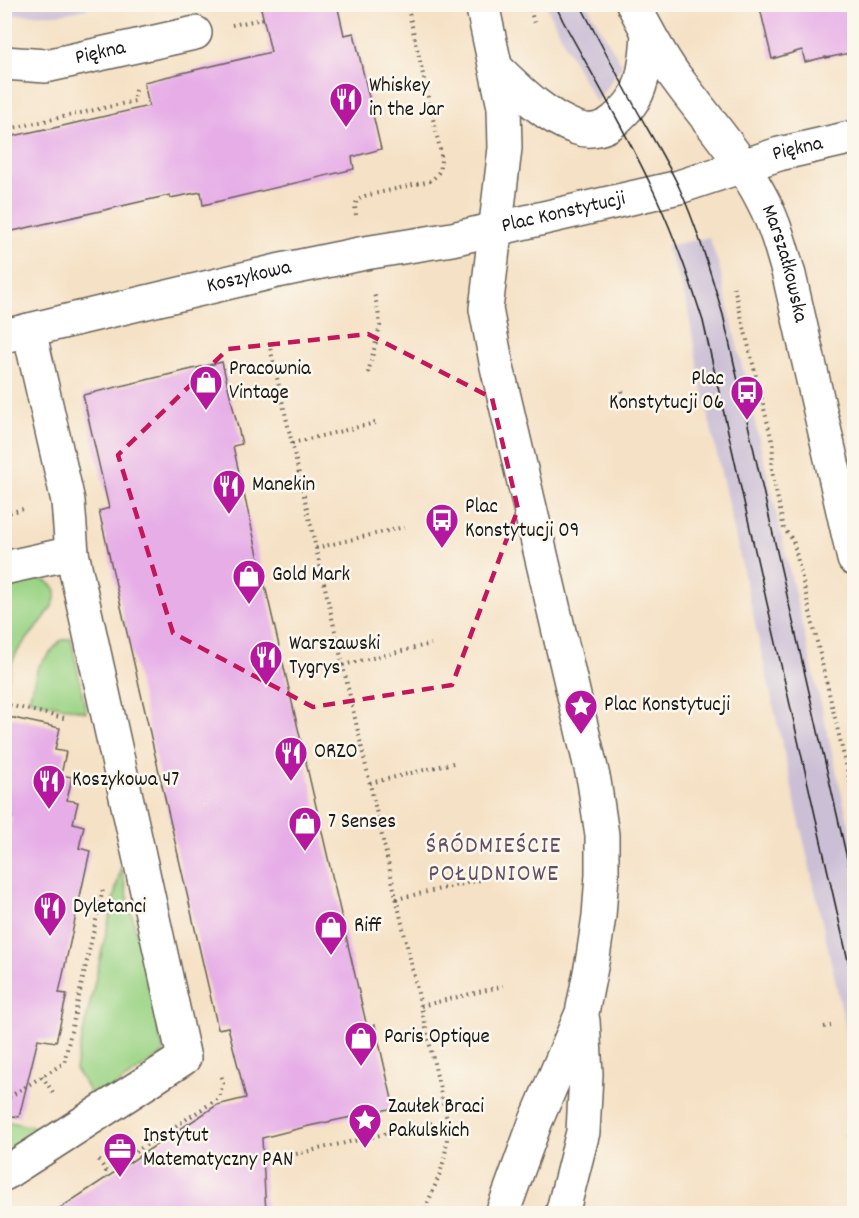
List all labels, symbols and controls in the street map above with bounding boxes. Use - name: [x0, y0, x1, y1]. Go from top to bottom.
- street label: Piękna: [73, 34, 130, 74]
- place label: Whiskey in the Jar: [369, 72, 444, 126]
- restaurant icon: Whiskey in the Jar: [328, 81, 364, 128]
- street label: Piękna: [768, 129, 827, 170]
- street label: Plac Konstytucji: [499, 185, 629, 242]
- street label: Marszałkowska: [752, 200, 815, 327]
- street label: Koszykowa: [204, 253, 295, 302]
- place label: Pracownia Vintage: [229, 355, 312, 409]
- shop icon: Pracownia Vintage: [188, 364, 224, 411]
- place label: Plac Konstytucji 06: [609, 365, 724, 419]
- bus stop icon: Plac Konstytucji 06: [729, 374, 765, 421]
- restaurant icon: Manekin: [211, 468, 247, 515]
- place label: Manekin: [252, 471, 315, 501]
- place label: Plac Konstytucji 09: [465, 493, 579, 547]
- bus stop icon: Plac Konstytucji 09: [424, 502, 460, 549]
- shop icon: Gold Mark: [231, 558, 267, 605]
- place label: Gold Mark: [272, 561, 350, 591]
- place label: Warszawski Tygrys: [289, 630, 380, 684]
- restaurant icon: Warszawski Tygrys: [248, 639, 284, 686]
- place icon: Plac Konstytucji: [563, 688, 599, 735]
- place label: Plac Konstytucji: [604, 691, 730, 721]
- restaurant icon: ORZO: [273, 735, 309, 782]
- place label: ORZO: [314, 738, 358, 768]
- restaurant icon: Koszykowa 47: [31, 763, 67, 810]
- place label: Koszykowa 47: [72, 766, 179, 796]
- shop icon: 7 Senses: [287, 805, 323, 852]
- place label: 7 Senses: [328, 808, 396, 838]
- district label: ŚRÓDMIEŚCIE POŁUDNIOWE: [426, 830, 562, 892]
- restaurant icon: Dyletanci: [32, 890, 68, 937]
- place label: Dyletanci: [73, 893, 146, 923]
- shop icon: Riff: [313, 909, 349, 956]
- place label: Riff: [354, 912, 382, 942]
- shop icon: Paris Optique: [343, 1020, 379, 1067]
- place label: Paris Optique: [384, 1023, 490, 1053]
- place label: Zaułek Braci Pakulskich: [388, 1093, 484, 1147]
- place icon: Zaułek Braci Pakulskich: [347, 1102, 383, 1149]
- place label: Instytut Matematyczny PAN: [143, 1122, 294, 1176]
- office icon: Instytut Matematyczny PAN: [102, 1131, 138, 1178]

